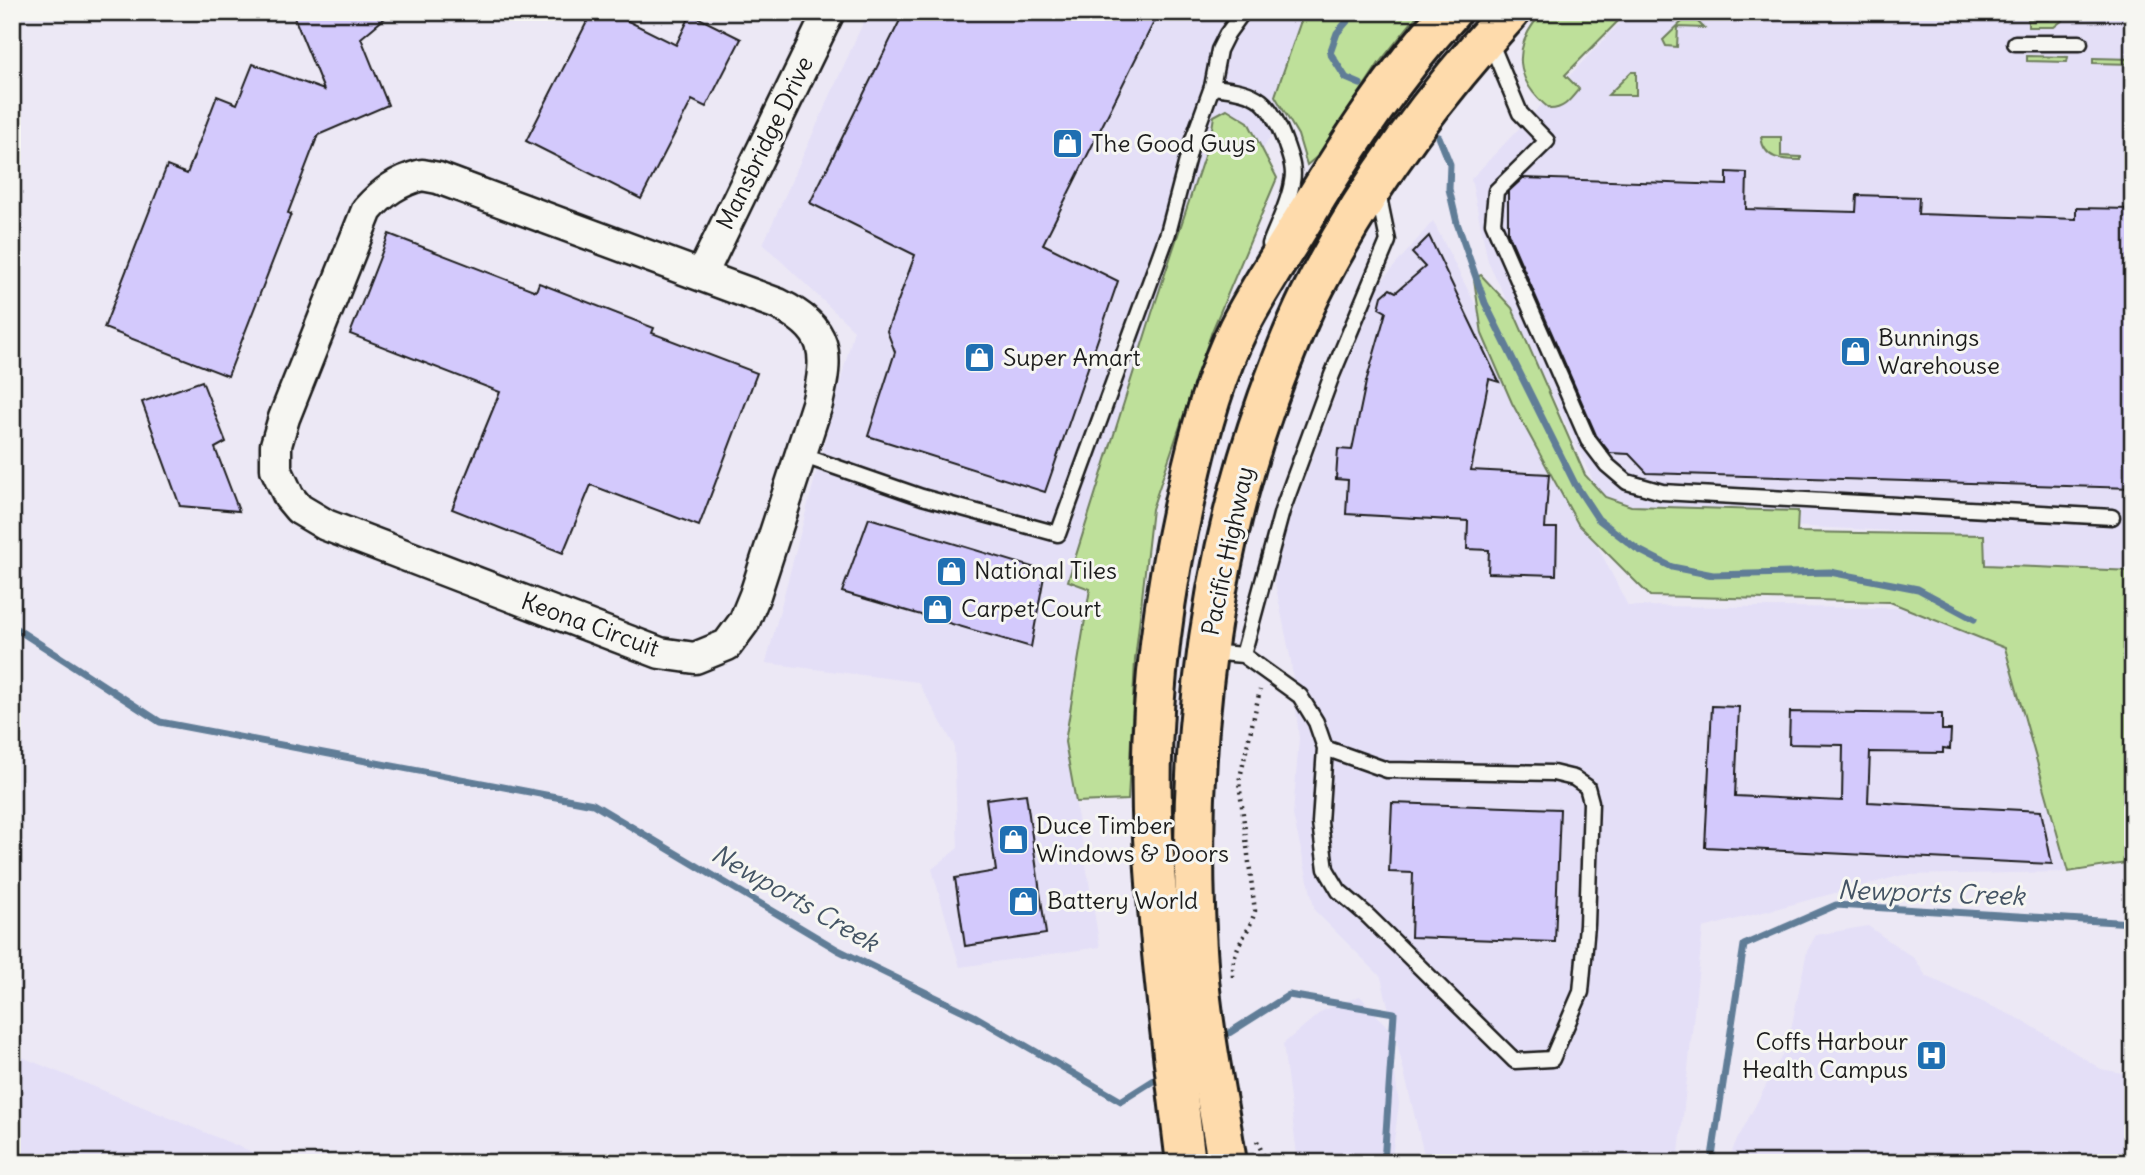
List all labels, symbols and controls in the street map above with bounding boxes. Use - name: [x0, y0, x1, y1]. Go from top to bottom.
- street label: Mansbridge Drive: [709, 51, 819, 234]
- shop icon: The Good Guys: [1051, 127, 1085, 161]
- place label: The Good Guys: [1091, 128, 1256, 158]
- place label: Bunnings Warehouse: [1878, 322, 2000, 380]
- shop icon: Bunnings Warehouse: [1838, 335, 1872, 369]
- shop icon: Super Amart: [963, 341, 997, 375]
- place label: Super Amart: [1003, 342, 1141, 372]
- street label: Pacific Highway: [1194, 464, 1260, 638]
- shop icon: National Tiles: [934, 554, 968, 588]
- place label: National Tiles: [974, 555, 1117, 585]
- street label: Keona Circuit: [517, 585, 663, 663]
- shop icon: Carpet Court: [921, 592, 955, 626]
- place label: Carpet Court: [961, 593, 1101, 623]
- place label: Duce Timber Windows & Doors: [1036, 810, 1229, 868]
- shop icon: Duce Timber Windows & Doors: [996, 823, 1030, 857]
- water label: Newports Creek: [706, 837, 886, 959]
- water label: Newports Creek: [1837, 873, 2027, 912]
- shop icon: Battery World: [1007, 884, 1041, 918]
- place label: Battery World: [1047, 885, 1198, 915]
- place label: Coffs Harbour Health Campus: [1742, 1026, 1908, 1084]
- hospital icon: Coffs Harbour Health Campus: [1914, 1039, 1948, 1073]

